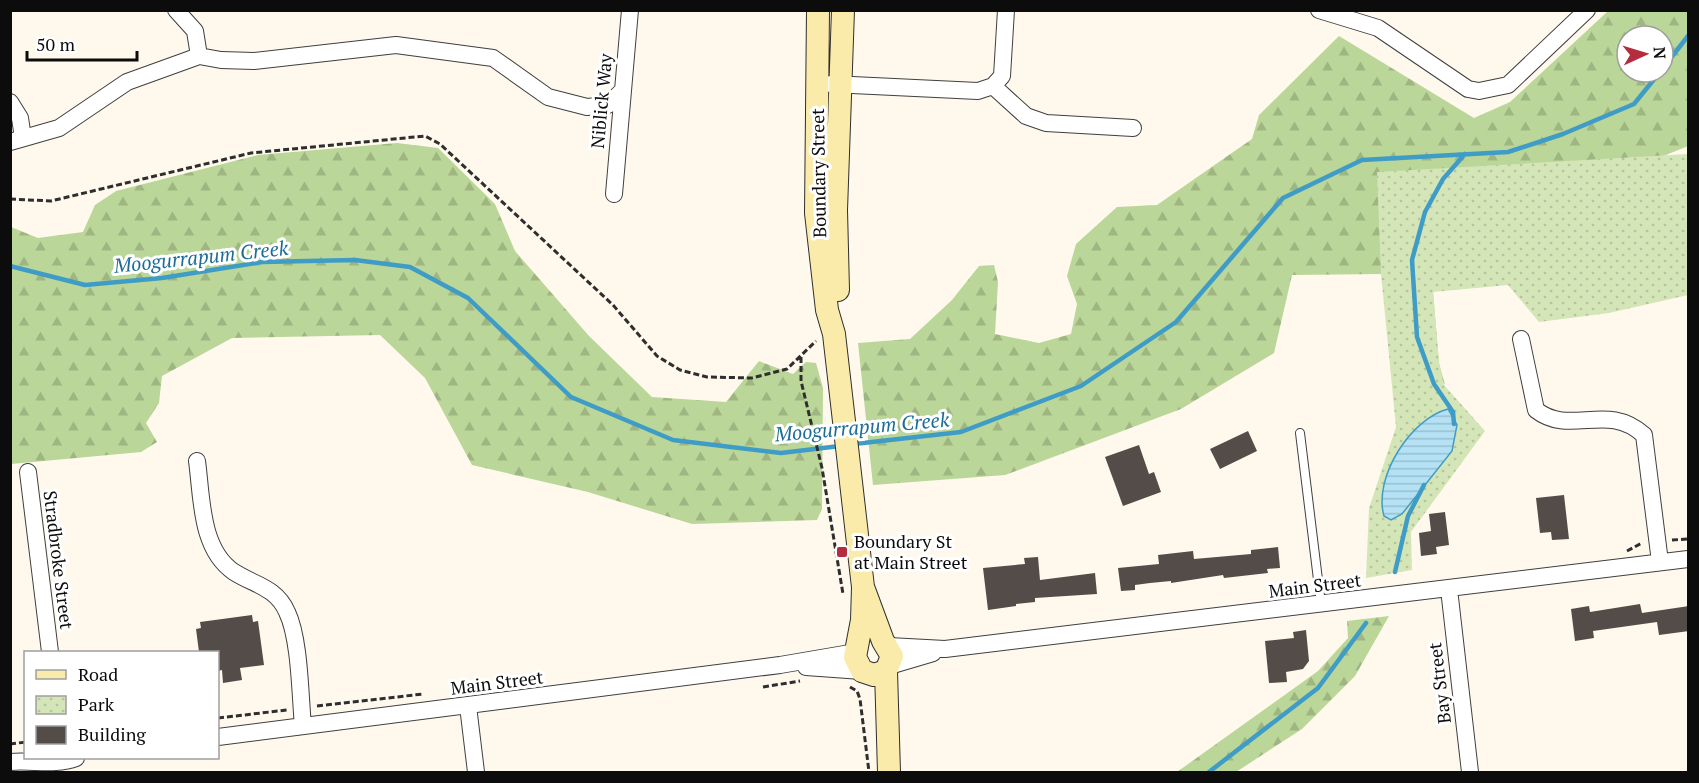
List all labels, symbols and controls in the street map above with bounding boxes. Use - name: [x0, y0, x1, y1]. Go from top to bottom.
- scale bar: [27, 24, 136, 62]
- north arrow: [1615, 24, 1675, 84]
- text: 50 m: [36, 32, 76, 56]
- text: N: [1649, 46, 1671, 60]
- street label: Niblick Way: [585, 52, 617, 149]
- street label: Boundary Street: [805, 108, 831, 238]
- water label: Moogurrapum Creek: [112, 234, 290, 279]
- water label: Moogurrapum Creek: [773, 405, 951, 448]
- street label: Stradbroke Street: [39, 489, 79, 631]
- place label: Boundary St at Main Street: [854, 529, 968, 574]
- marker: Boundary St at Main Street: [835, 545, 849, 559]
- street label: Main Street: [1267, 567, 1363, 603]
- street label: Bay Street: [1422, 641, 1456, 725]
- legend: [24, 651, 219, 759]
- text: Road: [78, 662, 118, 686]
- street label: Main Street: [449, 664, 545, 700]
- text: Park: [78, 692, 115, 716]
- text: Building: [78, 722, 146, 746]

